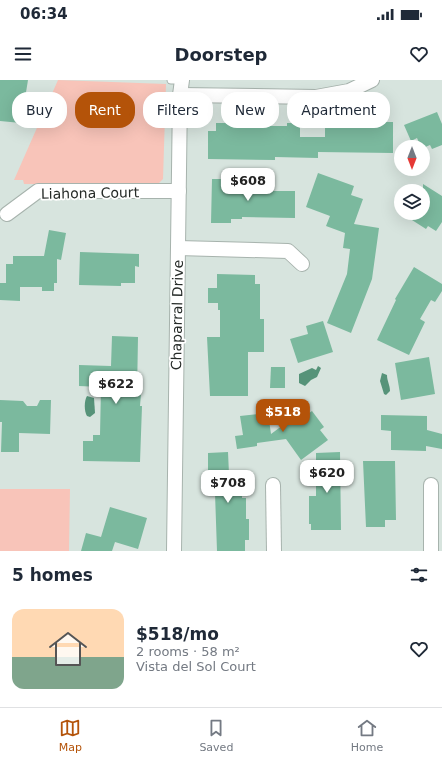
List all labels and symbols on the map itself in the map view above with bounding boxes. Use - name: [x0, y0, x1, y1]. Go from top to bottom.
- north arrow: [394, 140, 430, 176]
- pin: $608: [224, 168, 272, 202]
- street label: Liahona Court: [41, 184, 140, 202]
- street label: Chaparral Drive: [168, 260, 186, 370]
- pin: $622: [92, 371, 140, 405]
- pin: $518: [259, 399, 307, 433]
- pin: $620: [303, 460, 351, 494]
- pin: $708: [204, 470, 252, 504]

